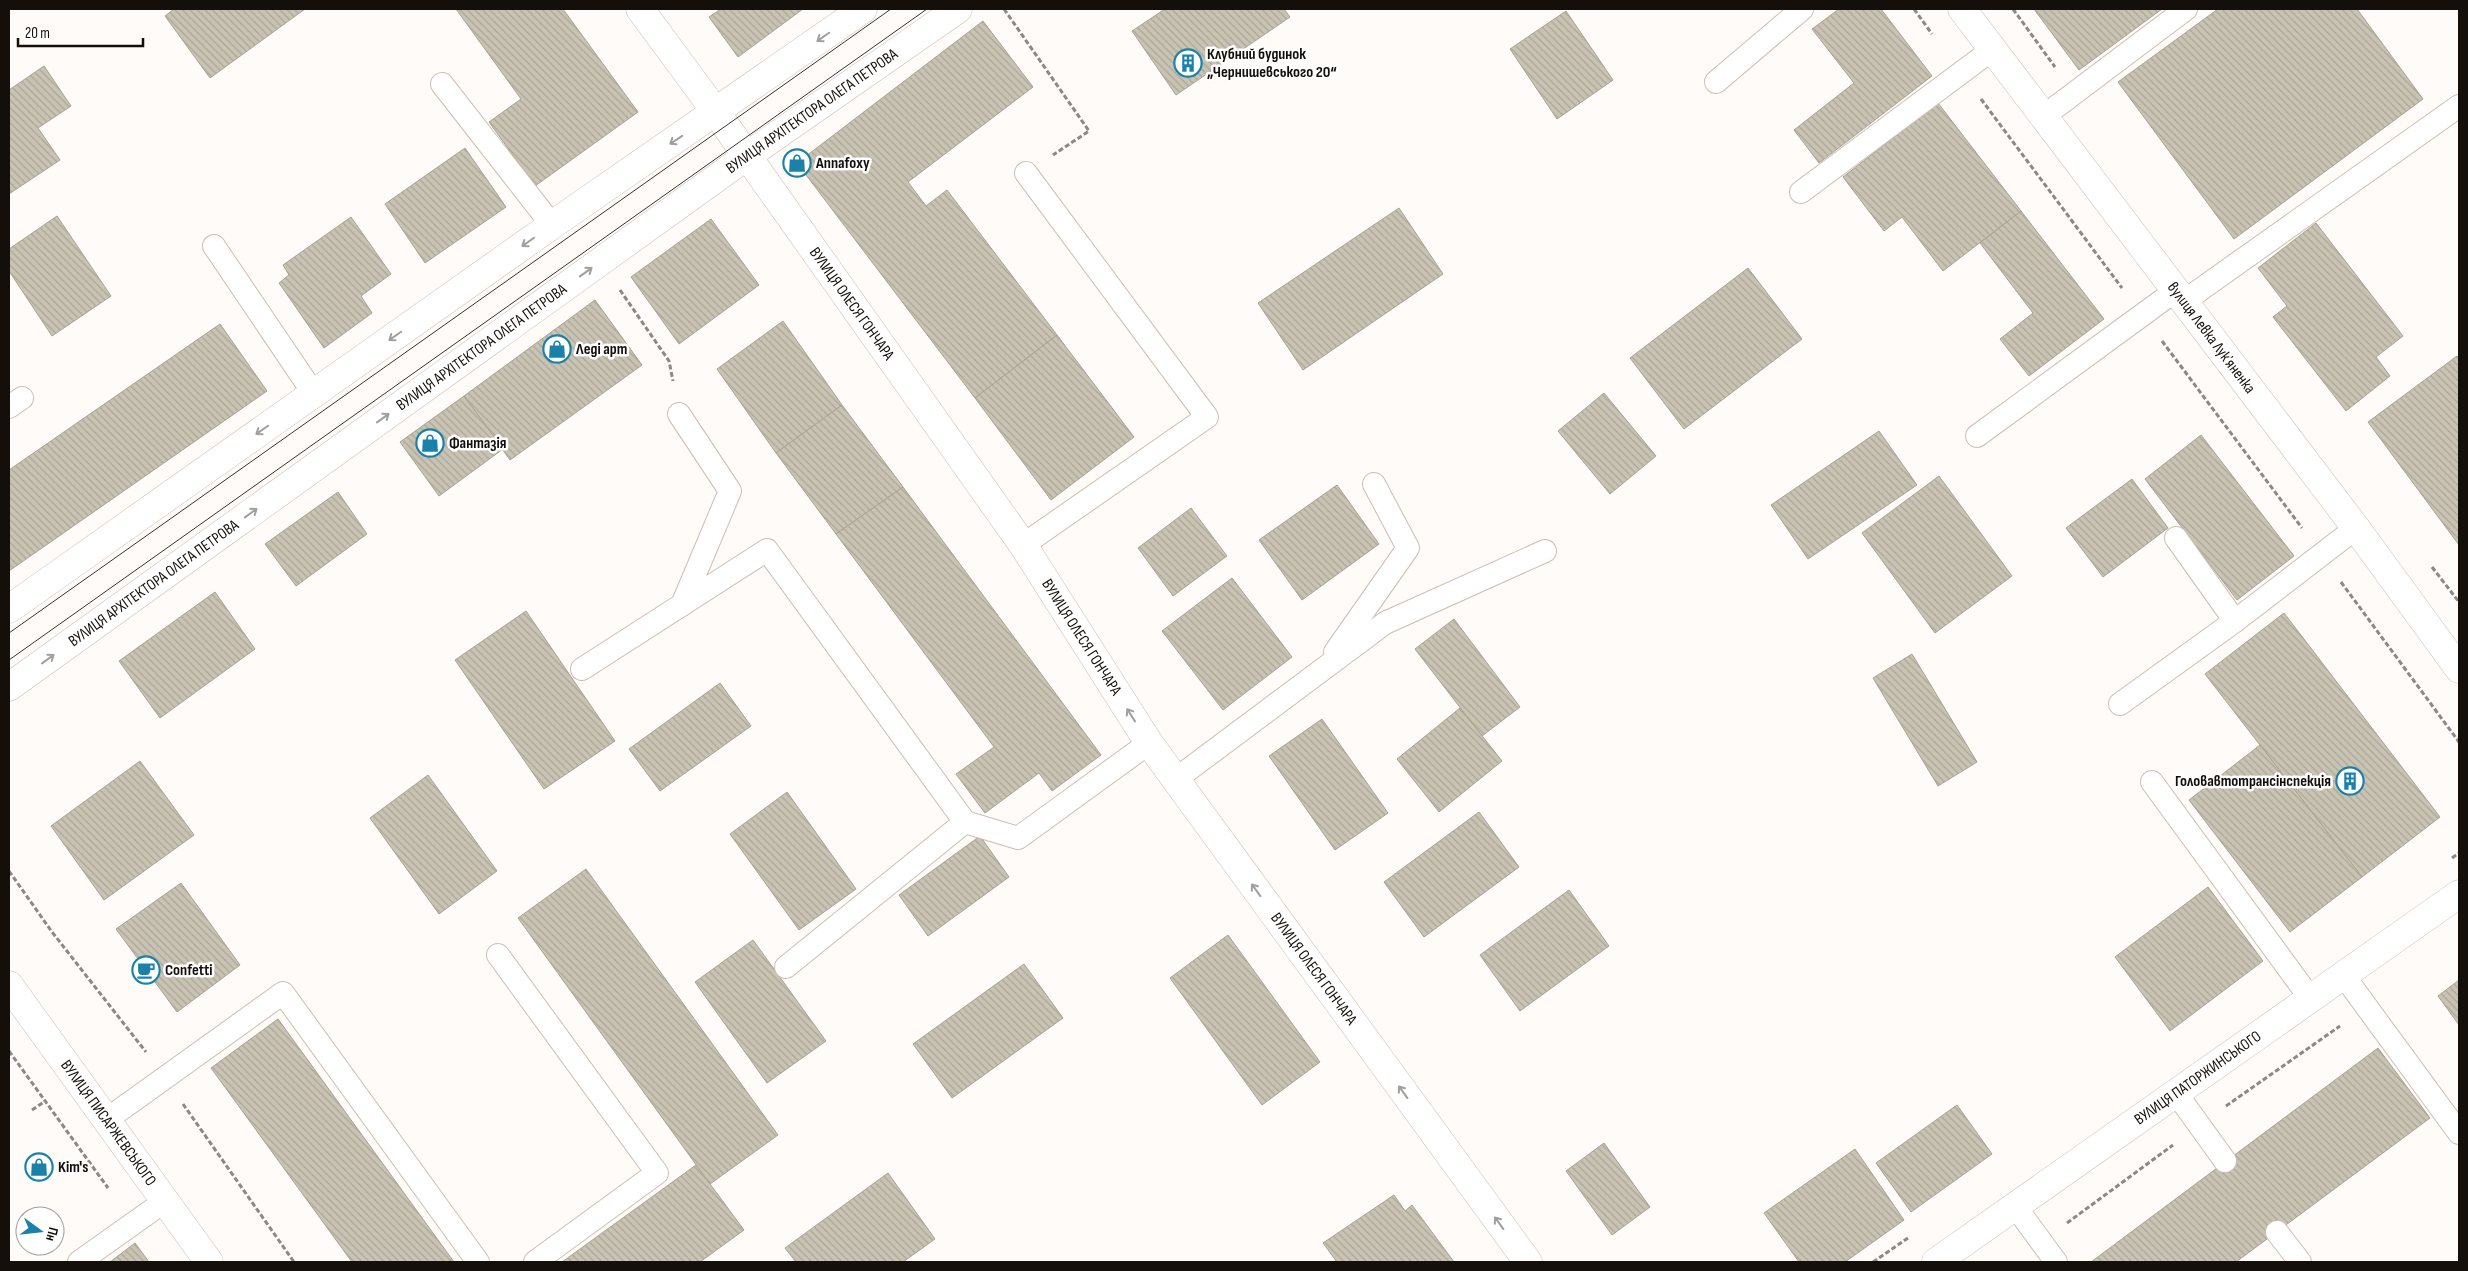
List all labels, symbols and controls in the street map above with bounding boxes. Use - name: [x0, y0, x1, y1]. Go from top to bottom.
- scale bar: [18, 15, 142, 47]
- text: 20 m: [25, 24, 50, 43]
- one-way arrow: [817, 32, 831, 42]
- street label: ВУЛИЦЯ АРХІТЕКТОРА ОЛЕГА ПЕТРОВА: [722, 44, 901, 178]
- place label: Клубний будинок „Чернишевського 20“: [1207, 45, 1337, 82]
- building icon: Клубний будинок „Чернишевського 20“: [1173, 48, 1203, 78]
- one-way arrow: [669, 135, 683, 145]
- shop icon: Annafoxy: [782, 148, 812, 178]
- place label: Annafoxy: [815, 154, 870, 173]
- one-way arrow: [521, 237, 535, 247]
- street label: ВУЛИЦЯ ОЛЕСЯ ГОНЧАРА: [805, 244, 898, 364]
- one-way arrow: [579, 267, 593, 277]
- street label: ВУЛИЦЯ АРХІТЕКТОРА ОЛЕГА ПЕТРОВА: [393, 279, 570, 415]
- street label: вулиця Левка Лукʼяненка: [2163, 279, 2259, 397]
- one-way arrow: [388, 331, 402, 341]
- shop icon: Леді арт: [542, 334, 572, 364]
- place label: Леді арт: [575, 340, 627, 359]
- one-way arrow: [376, 413, 390, 423]
- one-way arrow: [256, 425, 270, 435]
- shop icon: Фантазія: [415, 428, 445, 458]
- place label: Фантазія: [449, 434, 506, 453]
- one-way arrow: [244, 508, 258, 518]
- street label: ВУЛИЦЯ АРХІТЕКТОРА ОЛЕГА ПЕТРОВА: [65, 515, 242, 651]
- street label: ВУЛИЦЯ ОЛЕСЯ ГОНЧАРА: [1038, 576, 1126, 699]
- one-way arrow: [41, 654, 55, 664]
- one-way arrow: [1126, 708, 1136, 722]
- building icon: Головавтотрансінспекція: [2335, 766, 2365, 796]
- place label: Головавтотрансінспекція: [2175, 772, 2331, 791]
- one-way arrow: [1251, 883, 1261, 897]
- street label: ВУЛИЦЯ ОЛЕСЯ ГОНЧАРА: [1267, 909, 1361, 1029]
- cafe icon: Confetti: [131, 955, 161, 985]
- place label: Confetti: [165, 961, 213, 980]
- street label: ВУЛИЦЯ ПАТОРЖИНСЬКОГО: [2131, 1027, 2265, 1129]
- street label: ВУЛИЦЯ ПИСАРЖЕВСЬКОГО: [57, 1056, 160, 1190]
- one-way arrow: [1398, 1085, 1408, 1099]
- shop icon: Kim's: [24, 1152, 54, 1182]
- place label: Kim's: [58, 1158, 88, 1177]
- north arrow: [15, 1206, 65, 1256]
- one-way arrow: [1494, 1216, 1504, 1230]
- text: Пн: [42, 1225, 62, 1243]

